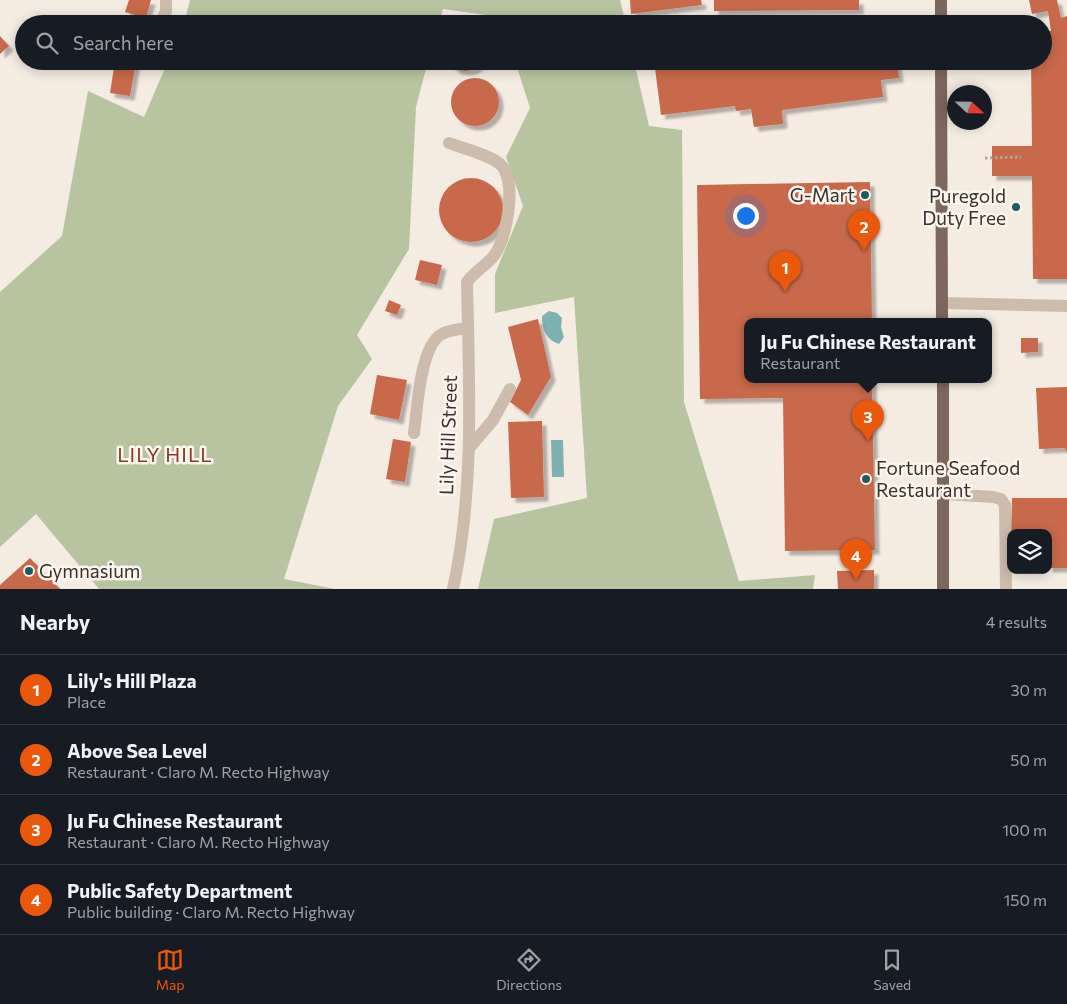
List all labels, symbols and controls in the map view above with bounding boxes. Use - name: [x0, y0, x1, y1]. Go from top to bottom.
- search box: [15, 15, 1052, 70]
- icon: search: [33, 29, 61, 57]
- text: Search here: [73, 31, 173, 54]
- north arrow: [947, 85, 992, 130]
- place label: G-Mart: [790, 183, 855, 206]
- place label: Puregold Duty Free: [922, 184, 1006, 229]
- marker: G-Mart: [859, 189, 871, 201]
- marker: Puregold Duty Free: [1010, 201, 1022, 213]
- your location: [733, 203, 759, 229]
- pin: 2: [848, 210, 880, 251]
- pin: 1: [769, 251, 801, 292]
- popup: [744, 318, 992, 383]
- text: Ju Fu Chinese Restaurant: [760, 330, 976, 353]
- text: Restaurant: [760, 353, 840, 372]
- street label: Lily Hill Street: [434, 374, 461, 495]
- pin: 3: [852, 400, 884, 441]
- district label: LILY HILL: [117, 442, 213, 466]
- place label: Fortune Seafood Restaurant: [876, 456, 1020, 501]
- marker: Fortune Seafood Restaurant: [860, 473, 872, 485]
- map controls: [1007, 529, 1052, 574]
- button: layers: [1007, 529, 1052, 574]
- pin: 4: [840, 539, 872, 580]
- place label: Gymnasium: [39, 559, 140, 582]
- marker: Gymnasium: [23, 565, 35, 577]
- text: Nearby: [20, 609, 90, 634]
- text: 4 results: [986, 612, 1047, 631]
- text: Lily's Hill Plaza: [67, 669, 197, 692]
- text: 1: [32, 680, 40, 699]
- text: 30 m: [1010, 680, 1047, 699]
- text: Place: [67, 692, 106, 711]
- text: Above Sea Level: [67, 739, 207, 762]
- text: 2: [31, 750, 41, 769]
- text: 50 m: [1010, 750, 1047, 769]
- text: Restaurant · Claro M. Recto Highway: [67, 762, 330, 781]
- text: Ju Fu Chinese Restaurant: [67, 809, 282, 832]
- text: 3: [31, 820, 41, 839]
- text: 100 m: [1002, 820, 1047, 839]
- text: Restaurant · Claro M. Recto Highway: [67, 832, 330, 851]
- text: Public Safety Department: [67, 879, 292, 902]
- text: 4: [31, 890, 41, 909]
- text: 150 m: [1004, 890, 1047, 909]
- text: Public building · Claro M. Recto Highway: [67, 902, 355, 921]
- tab: Map: [156, 946, 185, 993]
- tab: Directions: [496, 946, 562, 993]
- tab: Saved: [873, 946, 911, 993]

